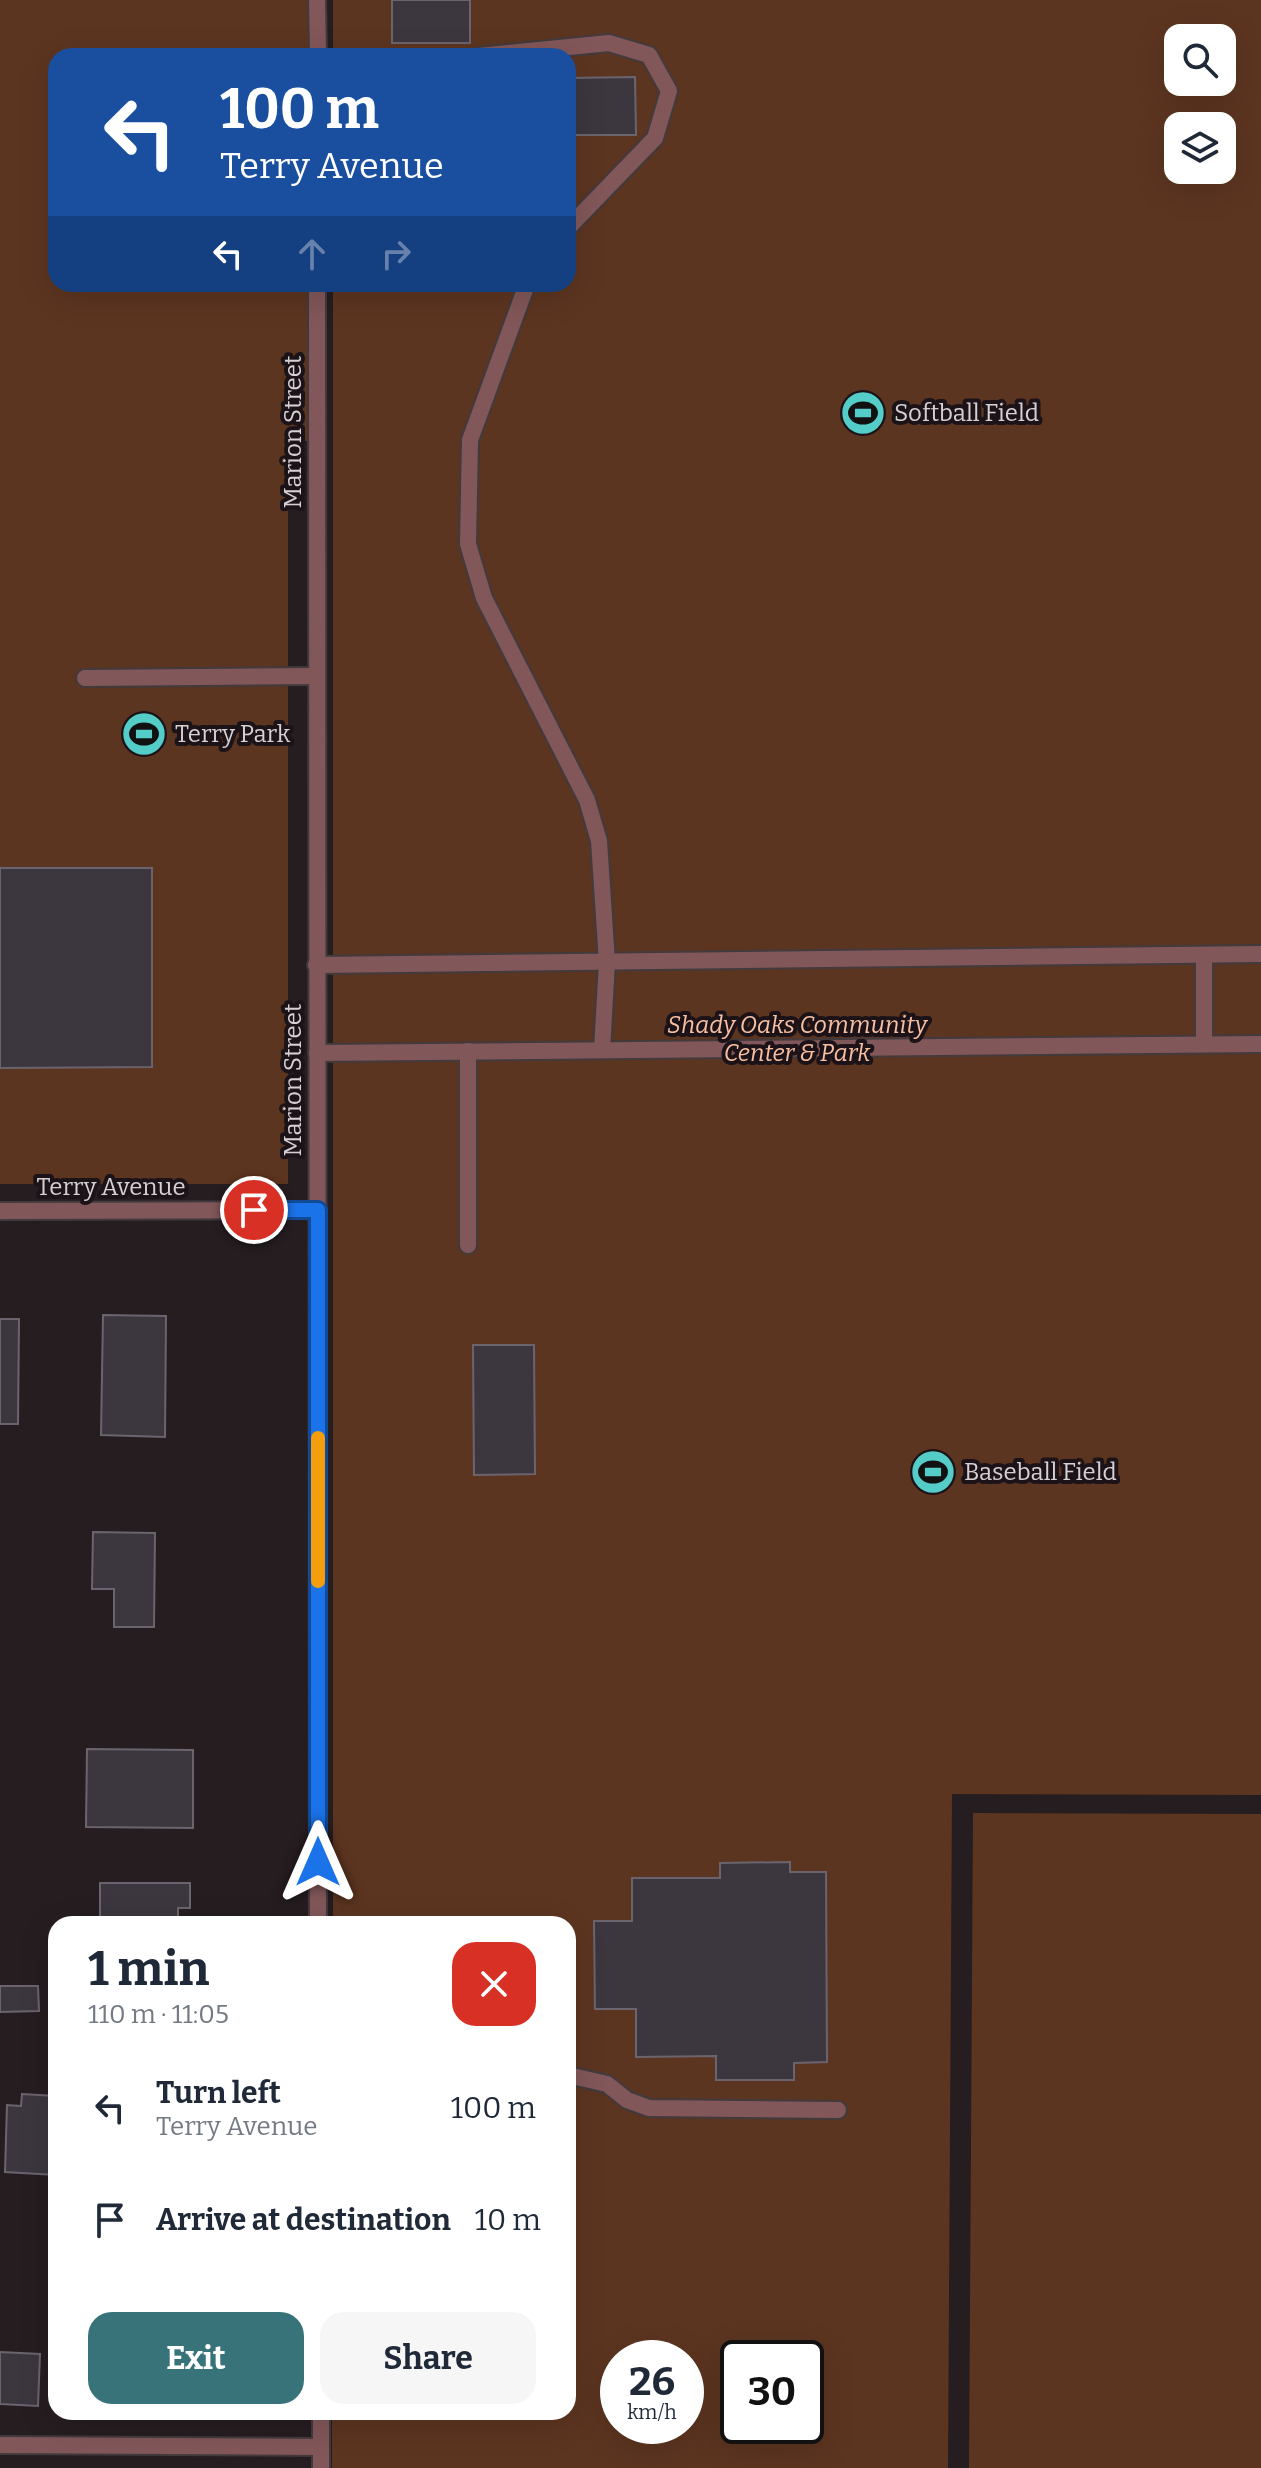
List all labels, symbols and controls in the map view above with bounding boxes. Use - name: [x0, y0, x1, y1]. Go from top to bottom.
- map controls: [1164, 24, 1236, 184]
- button: search: [1164, 24, 1236, 96]
- text: 100 m: [220, 76, 379, 143]
- icon: left: [88, 80, 192, 184]
- button: layers: [1164, 112, 1236, 184]
- text: Terry Avenue: [220, 144, 444, 188]
- icon: left: [206, 232, 250, 276]
- icon: ahead: [290, 232, 334, 276]
- icon: right: [374, 232, 418, 276]
- street label: Marion Street: [279, 355, 307, 509]
- sports icon: Softball Field: [839, 389, 887, 437]
- place label: Softball Field: [894, 399, 1039, 427]
- sports icon: Terry Park: [120, 710, 168, 758]
- place label: Terry Park: [175, 720, 291, 748]
- street label: Marion Street: [279, 1003, 307, 1157]
- park label: Shady Oaks Community Center & Park: [667, 1011, 929, 1067]
- street label: Terry Avenue: [36, 1173, 186, 1201]
- pin: [220, 1176, 288, 1244]
- icon: arrive: [232, 1188, 276, 1232]
- sports icon: Baseball Field: [909, 1448, 957, 1496]
- place label: Baseball Field: [964, 1458, 1117, 1486]
- position arrow: [276, 1820, 360, 1904]
- text: 1 min: [88, 1940, 209, 1998]
- button: close: [452, 1942, 536, 2026]
- text: 110 m · 11:05: [88, 1999, 229, 2030]
- text: Turn left: [156, 2075, 281, 2111]
- icon: left: [88, 2086, 132, 2130]
- text: 100 m: [451, 2090, 536, 2126]
- text: Terry Avenue: [156, 2111, 317, 2142]
- icon: arrive: [88, 2198, 132, 2242]
- text: Arrive at destination: [156, 2202, 451, 2238]
- text: 10 m: [475, 2202, 541, 2238]
- button: Exit: [88, 2312, 304, 2404]
- button: Share: [320, 2312, 536, 2404]
- speed limit sign: 30: [720, 2340, 824, 2444]
- text: 26: [629, 2358, 675, 2406]
- text: km/h: [627, 2400, 677, 2424]

